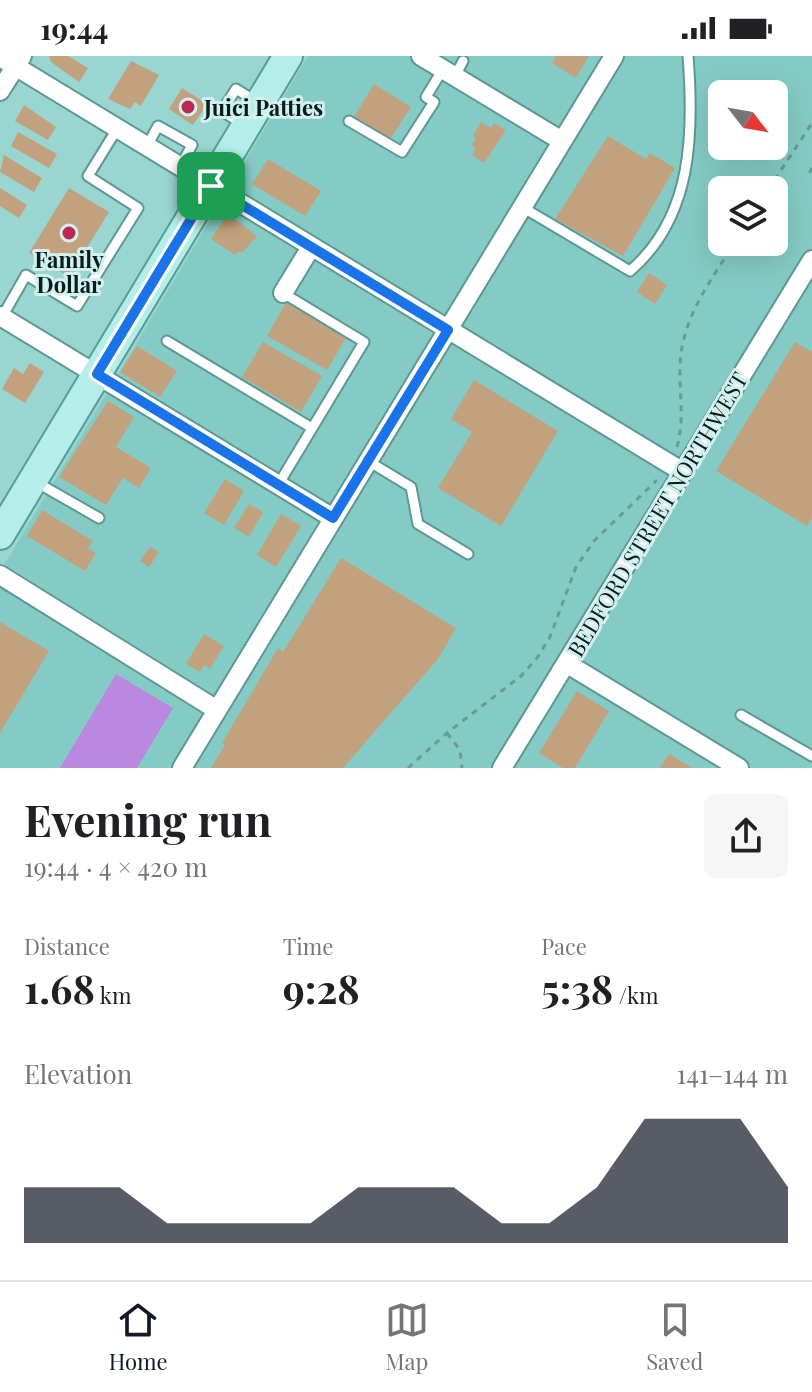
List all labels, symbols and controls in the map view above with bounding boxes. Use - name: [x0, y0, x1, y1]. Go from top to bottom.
- text: 19:44: [40, 8, 108, 48]
- north arrow: [708, 80, 788, 160]
- map controls: [708, 80, 788, 256]
- place label: Juici Patties: [203, 92, 323, 122]
- marker: Juici Patties: [179, 98, 197, 116]
- pin: [177, 152, 245, 220]
- icon: arrive: [189, 164, 233, 208]
- button: layers: [708, 176, 788, 256]
- marker: Family Dollar: [60, 224, 78, 242]
- place label: Family Dollar: [34, 244, 104, 299]
- street label: BEDFORD STREET NORTHWEST: [560, 366, 754, 662]
- text: Evening run: [24, 789, 272, 848]
- button: share: [704, 794, 788, 878]
- text: 19:44 · 4 × 420 m: [24, 849, 208, 884]
- text: Distance: [24, 931, 110, 961]
- text: Time: [283, 931, 333, 961]
- text: Pace: [541, 931, 587, 961]
- text: 1.68: [24, 961, 95, 1014]
- text: 9:28: [283, 961, 360, 1014]
- text: 5:38: [541, 961, 613, 1014]
- text: km: [95, 980, 131, 1010]
- text: /km: [613, 980, 659, 1010]
- text: Elevation: [24, 1056, 132, 1091]
- text: 141–144 m: [677, 1056, 788, 1091]
- tab: Home: [109, 1298, 168, 1376]
- tab: Map: [385, 1298, 429, 1376]
- tab: Saved: [646, 1298, 703, 1376]

